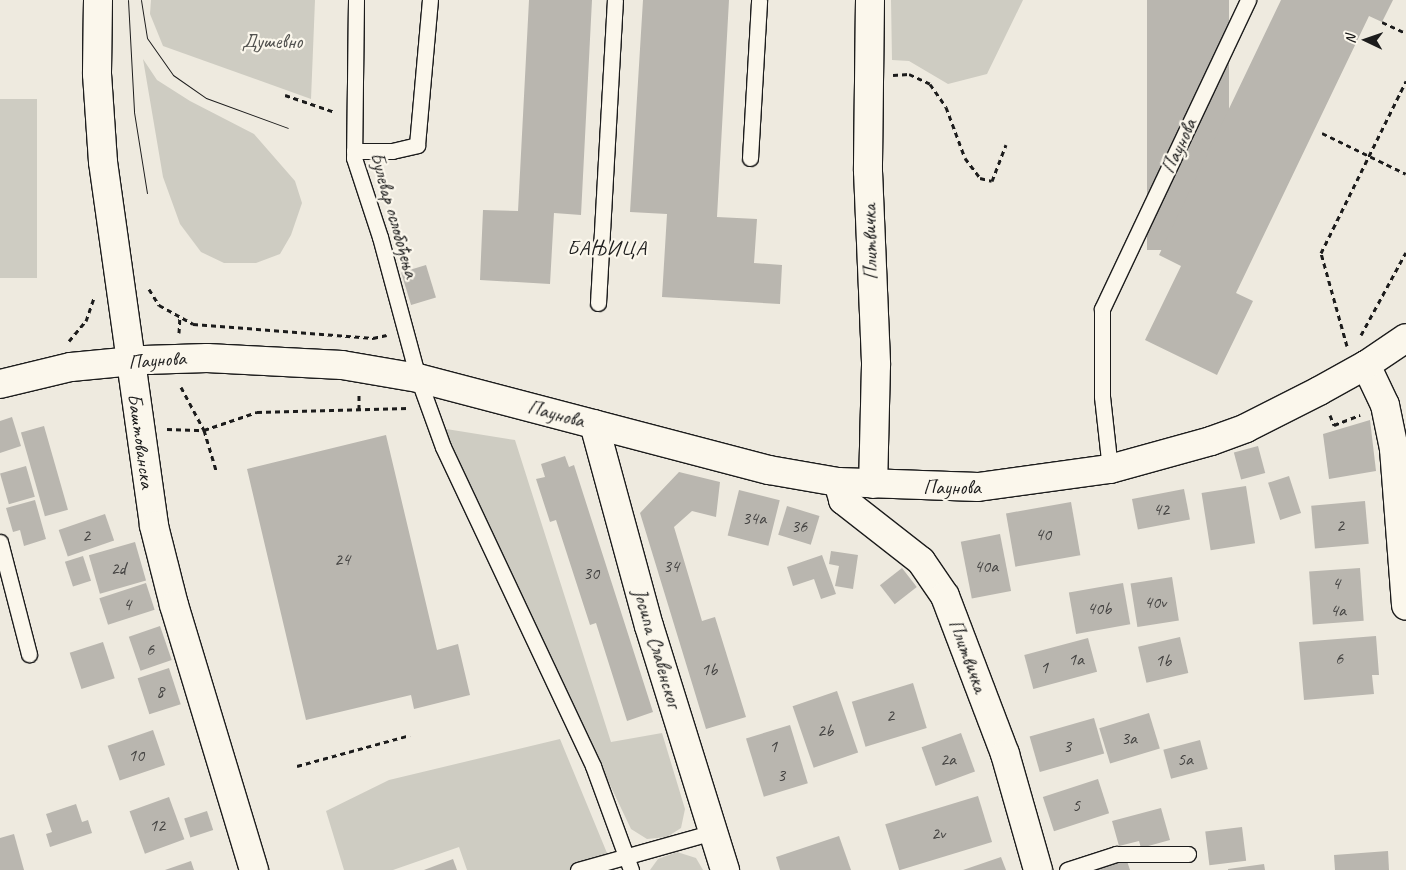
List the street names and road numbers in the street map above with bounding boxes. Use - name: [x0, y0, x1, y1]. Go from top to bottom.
- street label: Паунова: [1156, 115, 1202, 177]
- street label: Булевар ослобођења: [365, 149, 423, 281]
- street label: Плитвичка: [857, 204, 883, 280]
- street label: Паунова: [128, 346, 186, 374]
- street label: Баштованска: [122, 392, 160, 490]
- street label: Паунова: [525, 395, 587, 433]
- street label: Паунова: [923, 475, 981, 499]
- street label: Јосипа Славенског: [628, 586, 686, 710]
- street label: Плитвичка: [943, 616, 993, 696]

